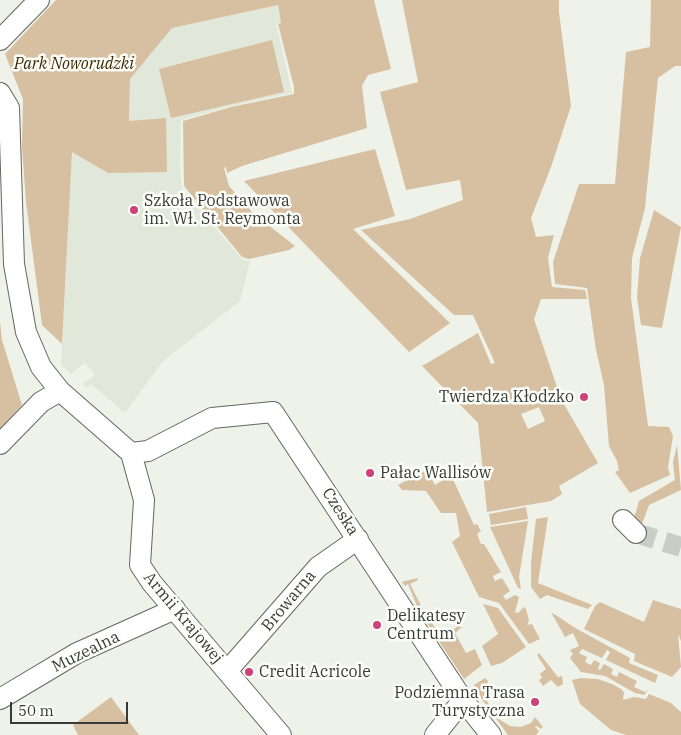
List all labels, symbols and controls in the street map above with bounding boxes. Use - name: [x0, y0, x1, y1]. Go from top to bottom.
- park label: Park Noworudzki: [14, 54, 134, 74]
- place label: Szkoła Podstawowa im. Wł. St. Reymonta: [144, 191, 301, 229]
- marker: Szkoła Podstawowa im. Wł. St. Reymonta: [128, 204, 140, 216]
- place label: Twierdza Kłodzko: [439, 387, 574, 407]
- marker: Twierdza Kłodzko: [578, 391, 590, 403]
- place label: Pałac Wallisów: [380, 463, 491, 483]
- marker: Pałac Wallisów: [364, 467, 376, 479]
- street label: Czeska: [318, 485, 362, 539]
- street label: Browarna: [258, 567, 320, 635]
- street label: Armii Krajowej: [139, 568, 227, 668]
- place label: Delikatesy Centrum: [387, 606, 465, 644]
- marker: Delikatesy Centrum: [371, 619, 383, 631]
- street label: Muzealna: [49, 627, 123, 677]
- place label: Credit Acricole: [259, 662, 371, 682]
- marker: Credit Acricole: [243, 666, 255, 678]
- place label: Podziemna Trasa Turystyczna: [394, 683, 525, 721]
- scale bar: [12, 692, 130, 724]
- marker: Podziemna Trasa Turystyczna: [529, 696, 541, 708]
- text: 50 m: [18, 701, 54, 720]

